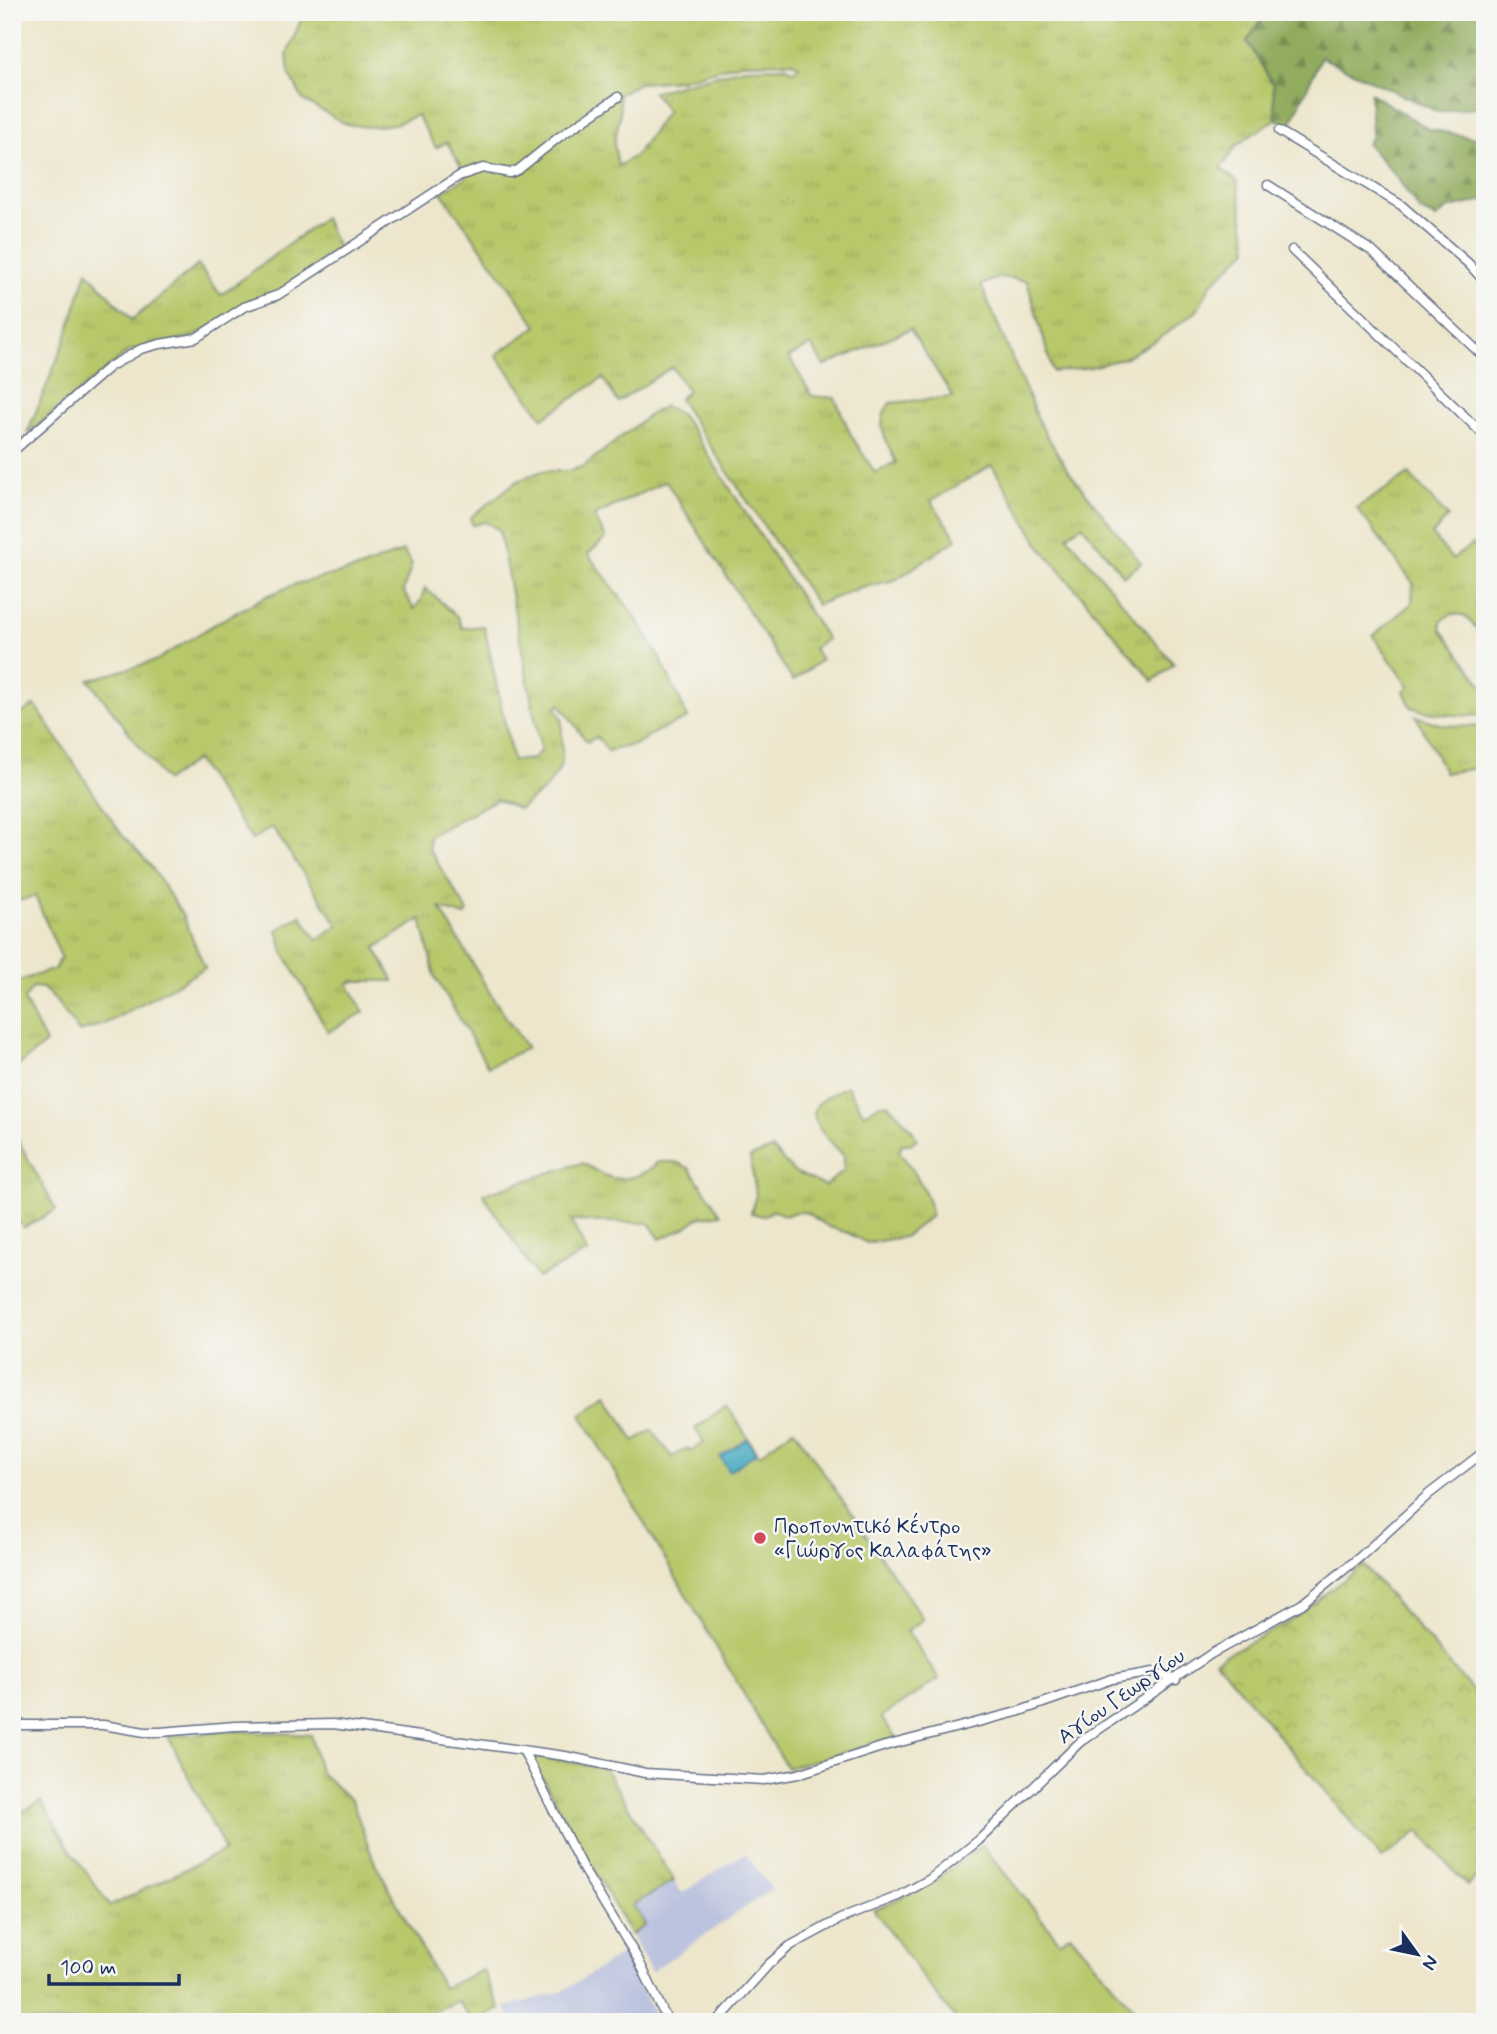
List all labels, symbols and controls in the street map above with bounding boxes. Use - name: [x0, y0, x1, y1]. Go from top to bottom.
- place label: Προπονητικό Κέντρο «Γιώργος Καλαφάτης»: [774, 1512, 991, 1565]
- marker: Προπονητικό Κέντρο «Γιώργος Καλαφάτης»: [752, 1530, 768, 1546]
- street label: Αγίου Γεωργίου: [1052, 1643, 1191, 1751]
- north arrow: [1382, 1918, 1452, 1988]
- scale bar: [49, 1943, 178, 1987]
- text: N: [1416, 1950, 1444, 1975]
- text: 100 m: [60, 1954, 116, 1982]

